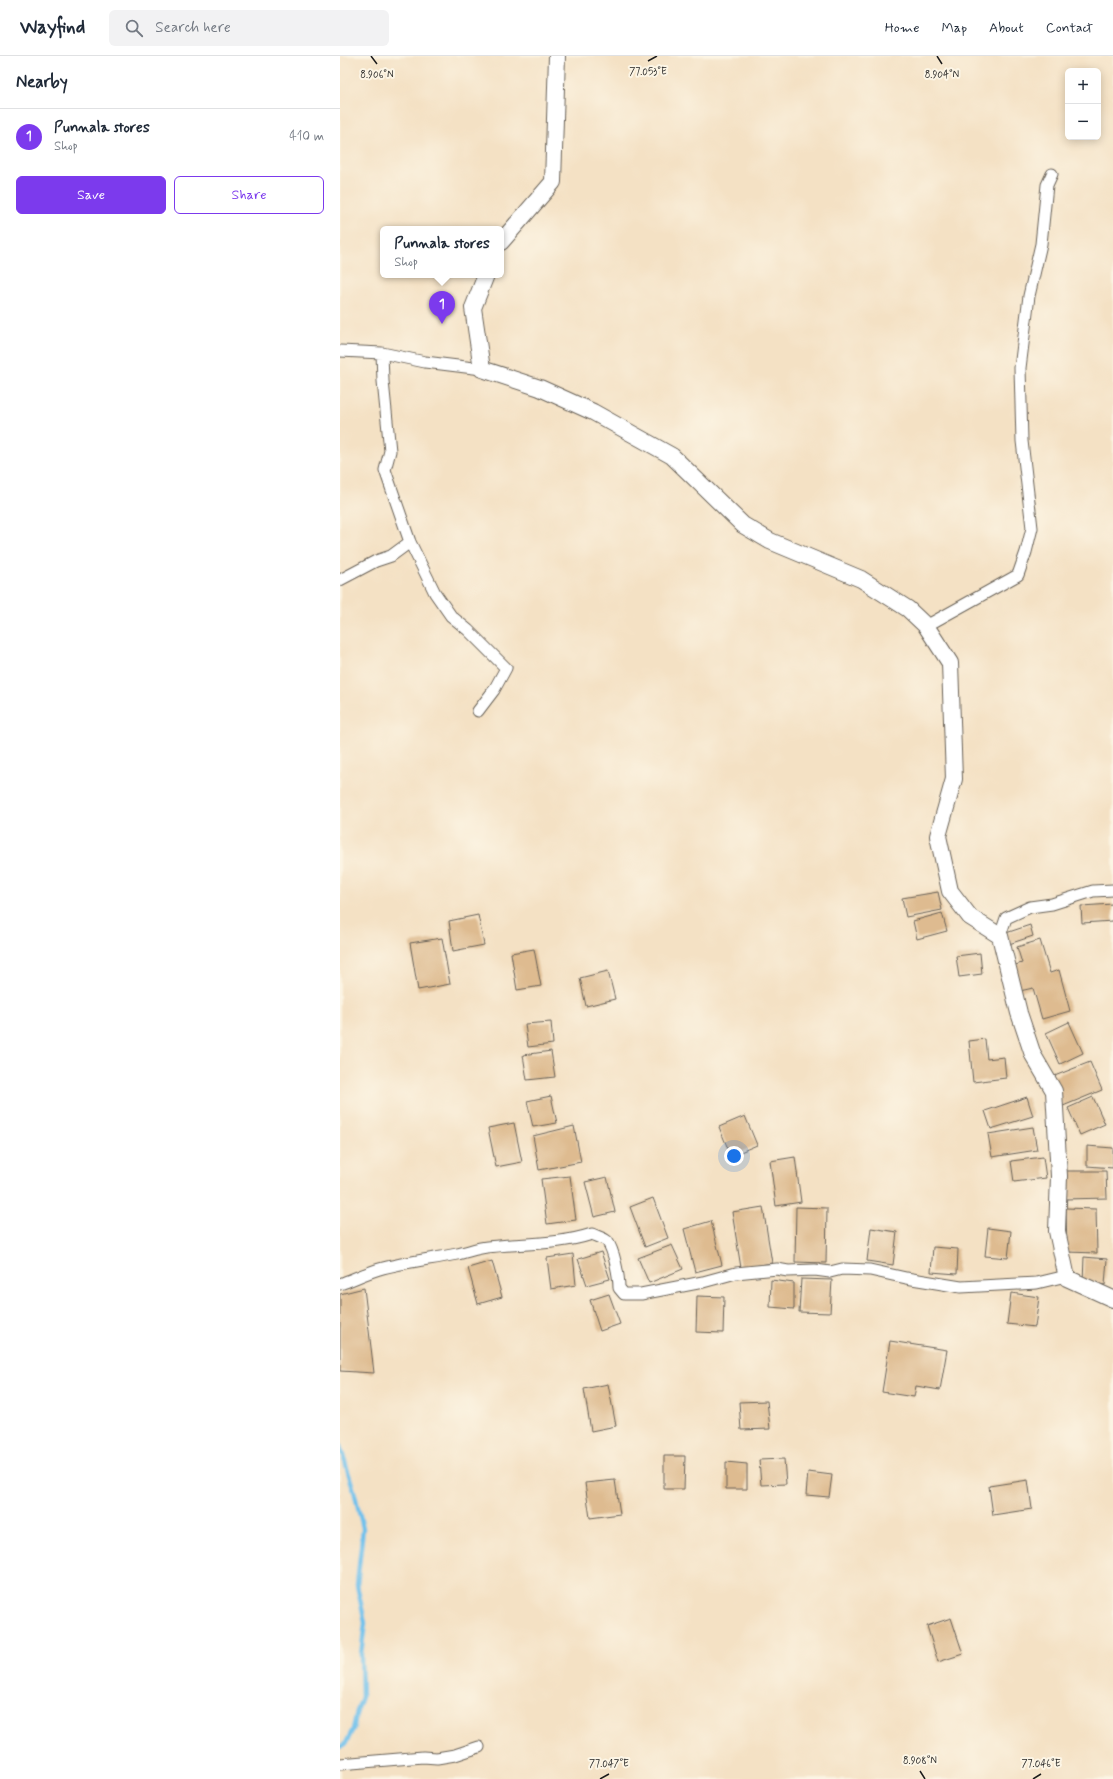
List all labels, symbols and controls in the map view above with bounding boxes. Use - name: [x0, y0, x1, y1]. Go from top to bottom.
- search box: [109, 10, 389, 46]
- text: Wayfind: [20, 15, 85, 40]
- icon: search: [123, 17, 145, 39]
- text: Search here: [155, 18, 231, 38]
- text: Home: [885, 19, 919, 37]
- text: Map: [941, 19, 967, 37]
- text: About: [989, 19, 1024, 37]
- text: Contact: [1046, 19, 1093, 37]
- text: 77.053°E: [629, 65, 667, 79]
- text: 8.906°N: [360, 68, 394, 82]
- text: 8.904°N: [925, 68, 960, 82]
- map controls: [1065, 68, 1101, 140]
- button: +: [1065, 68, 1101, 104]
- text: Nearby: [16, 71, 68, 93]
- button: −: [1065, 104, 1101, 140]
- text: Punnala stores: [54, 118, 150, 138]
- text: 1: [26, 128, 32, 145]
- text: 410 m: [289, 128, 324, 145]
- text: Shop: [54, 138, 78, 155]
- button: Save: [16, 176, 166, 214]
- button: Share: [174, 176, 324, 214]
- popup: [380, 226, 504, 278]
- text: Punnala stores: [394, 234, 490, 254]
- text: Shop: [394, 254, 418, 271]
- pin: 1: [429, 291, 455, 324]
- your location: [724, 1146, 744, 1166]
- text: 8.908°N: [903, 1754, 937, 1768]
- text: 77.047°E: [589, 1757, 629, 1771]
- text: 77.046°E: [1021, 1757, 1061, 1771]

